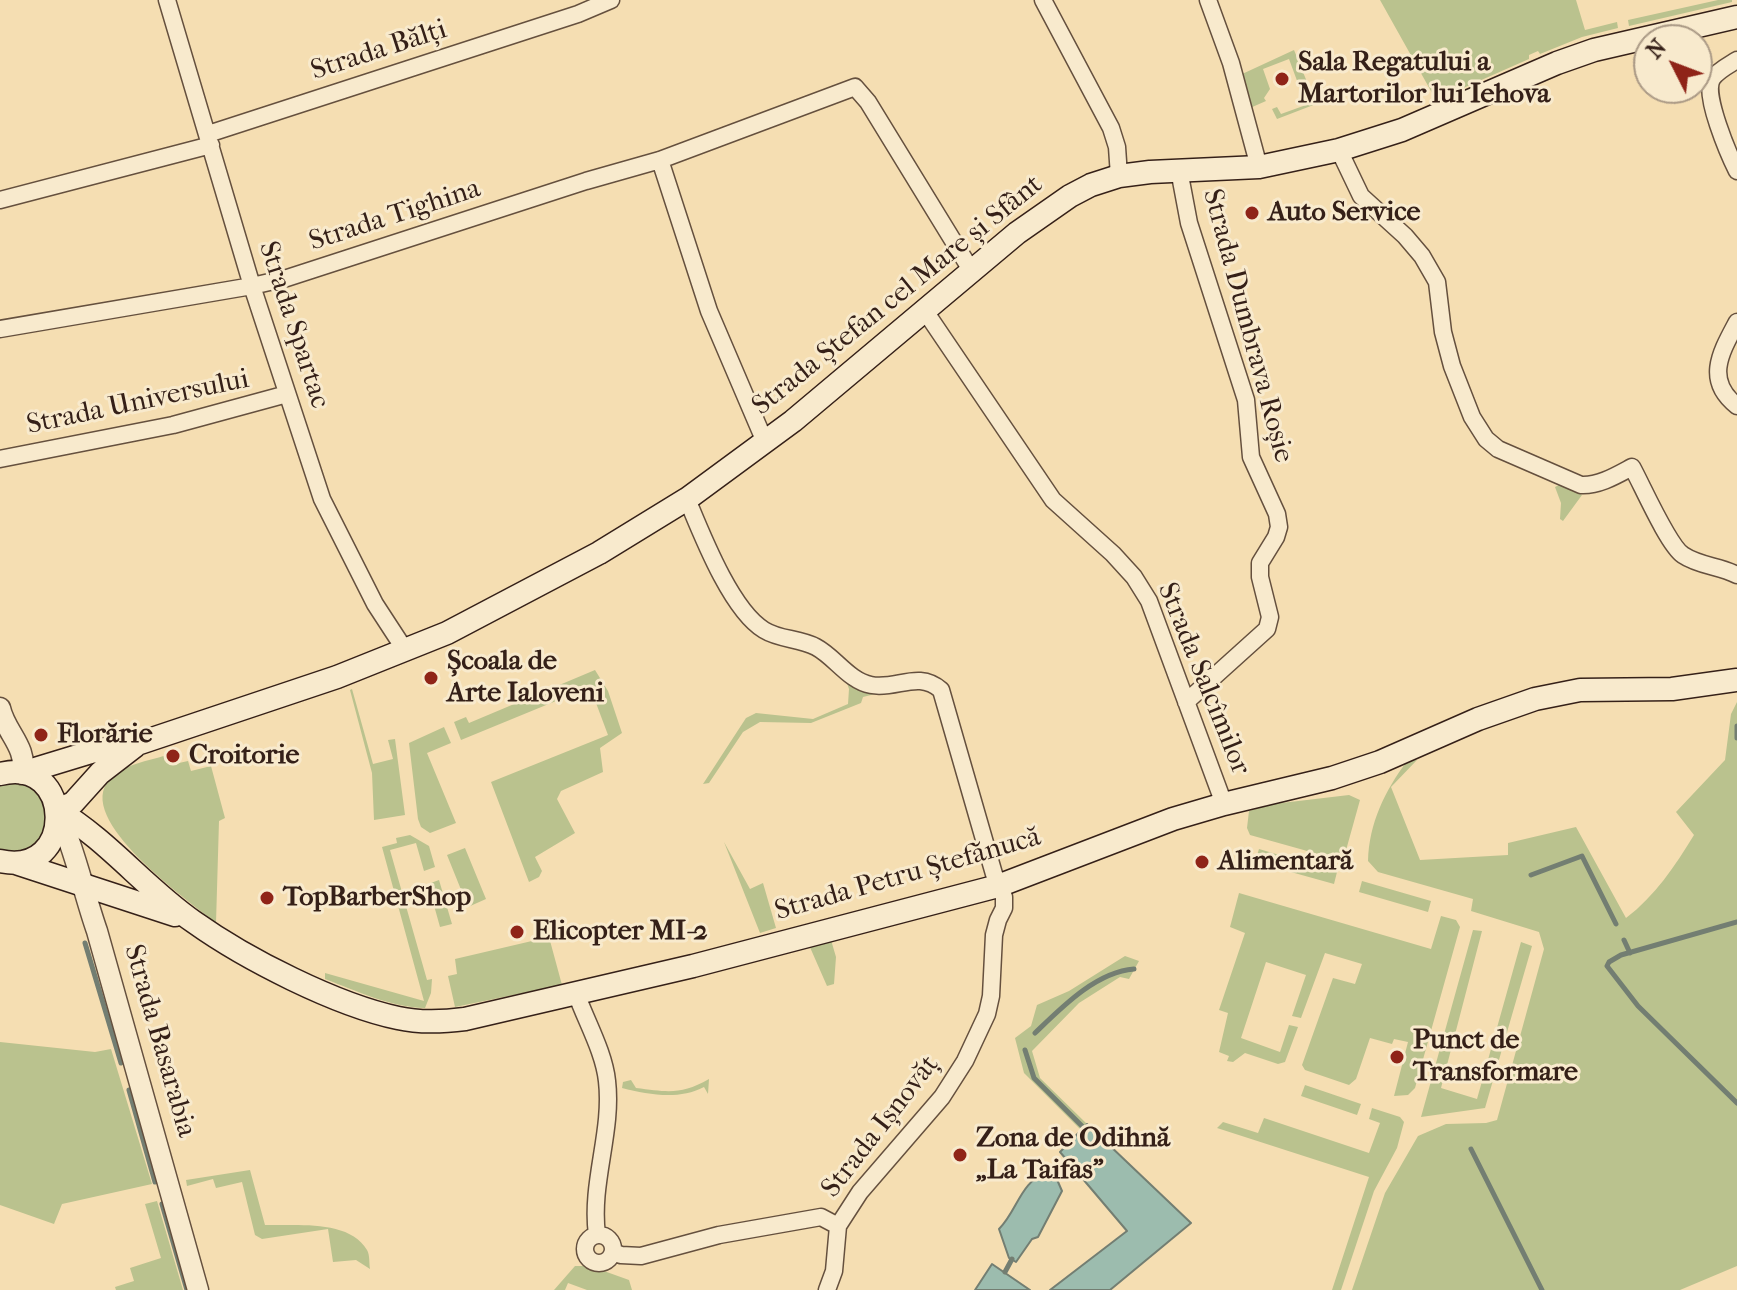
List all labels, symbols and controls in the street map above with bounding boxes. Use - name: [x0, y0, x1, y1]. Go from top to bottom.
- street label: Strada Bălți: [307, 13, 451, 89]
- north arrow: [1633, 24, 1713, 104]
- text: N: [1641, 34, 1672, 64]
- place label: Sala Regatului a Martorilor lui Iehova: [1298, 46, 1550, 112]
- marker: Sala Regatului a Martorilor lui Iehova: [1273, 70, 1291, 88]
- street label: Strada Ștefan cel Mare și Sfânt: [746, 169, 1050, 423]
- street label: Strada Tighina: [305, 172, 485, 260]
- street label: Strada Dumbrava Roșie: [1194, 186, 1300, 466]
- place label: Auto Service: [1268, 196, 1420, 230]
- marker: Auto Service: [1243, 204, 1261, 222]
- street label: Strada Spartac: [250, 237, 336, 413]
- street label: Strada Universului: [24, 363, 252, 443]
- street label: Strada Salcîmilor: [1149, 578, 1257, 780]
- place label: Școala de Arte Ialoveni: [447, 645, 604, 711]
- marker: Școala de Arte Ialoveni: [422, 669, 440, 687]
- place label: Florărie: [57, 718, 152, 752]
- marker: Florărie: [32, 726, 50, 744]
- place label: Croitorie: [189, 739, 299, 773]
- marker: Croitorie: [164, 747, 182, 765]
- street label: Strada Petru Ștefănucă: [771, 821, 1045, 929]
- place label: Alimentară: [1218, 845, 1353, 879]
- marker: Alimentară: [1193, 853, 1211, 871]
- place label: TopBarberShop: [283, 881, 471, 915]
- marker: TopBarberShop: [258, 889, 276, 907]
- place label: Elicopter MI-2: [533, 915, 708, 949]
- marker: Elicopter MI-2: [508, 923, 526, 941]
- street label: Strada Basarabia: [115, 941, 203, 1141]
- place label: Punct de Transformare: [1413, 1024, 1578, 1090]
- marker: Punct de Transformare: [1388, 1048, 1406, 1066]
- street label: Strada Ișnovăț: [815, 1049, 947, 1205]
- place label: Zona de Odihnă „La Taifas”: [976, 1122, 1170, 1188]
- marker: Zona de Odihnă „La Taifas”: [951, 1146, 969, 1164]

